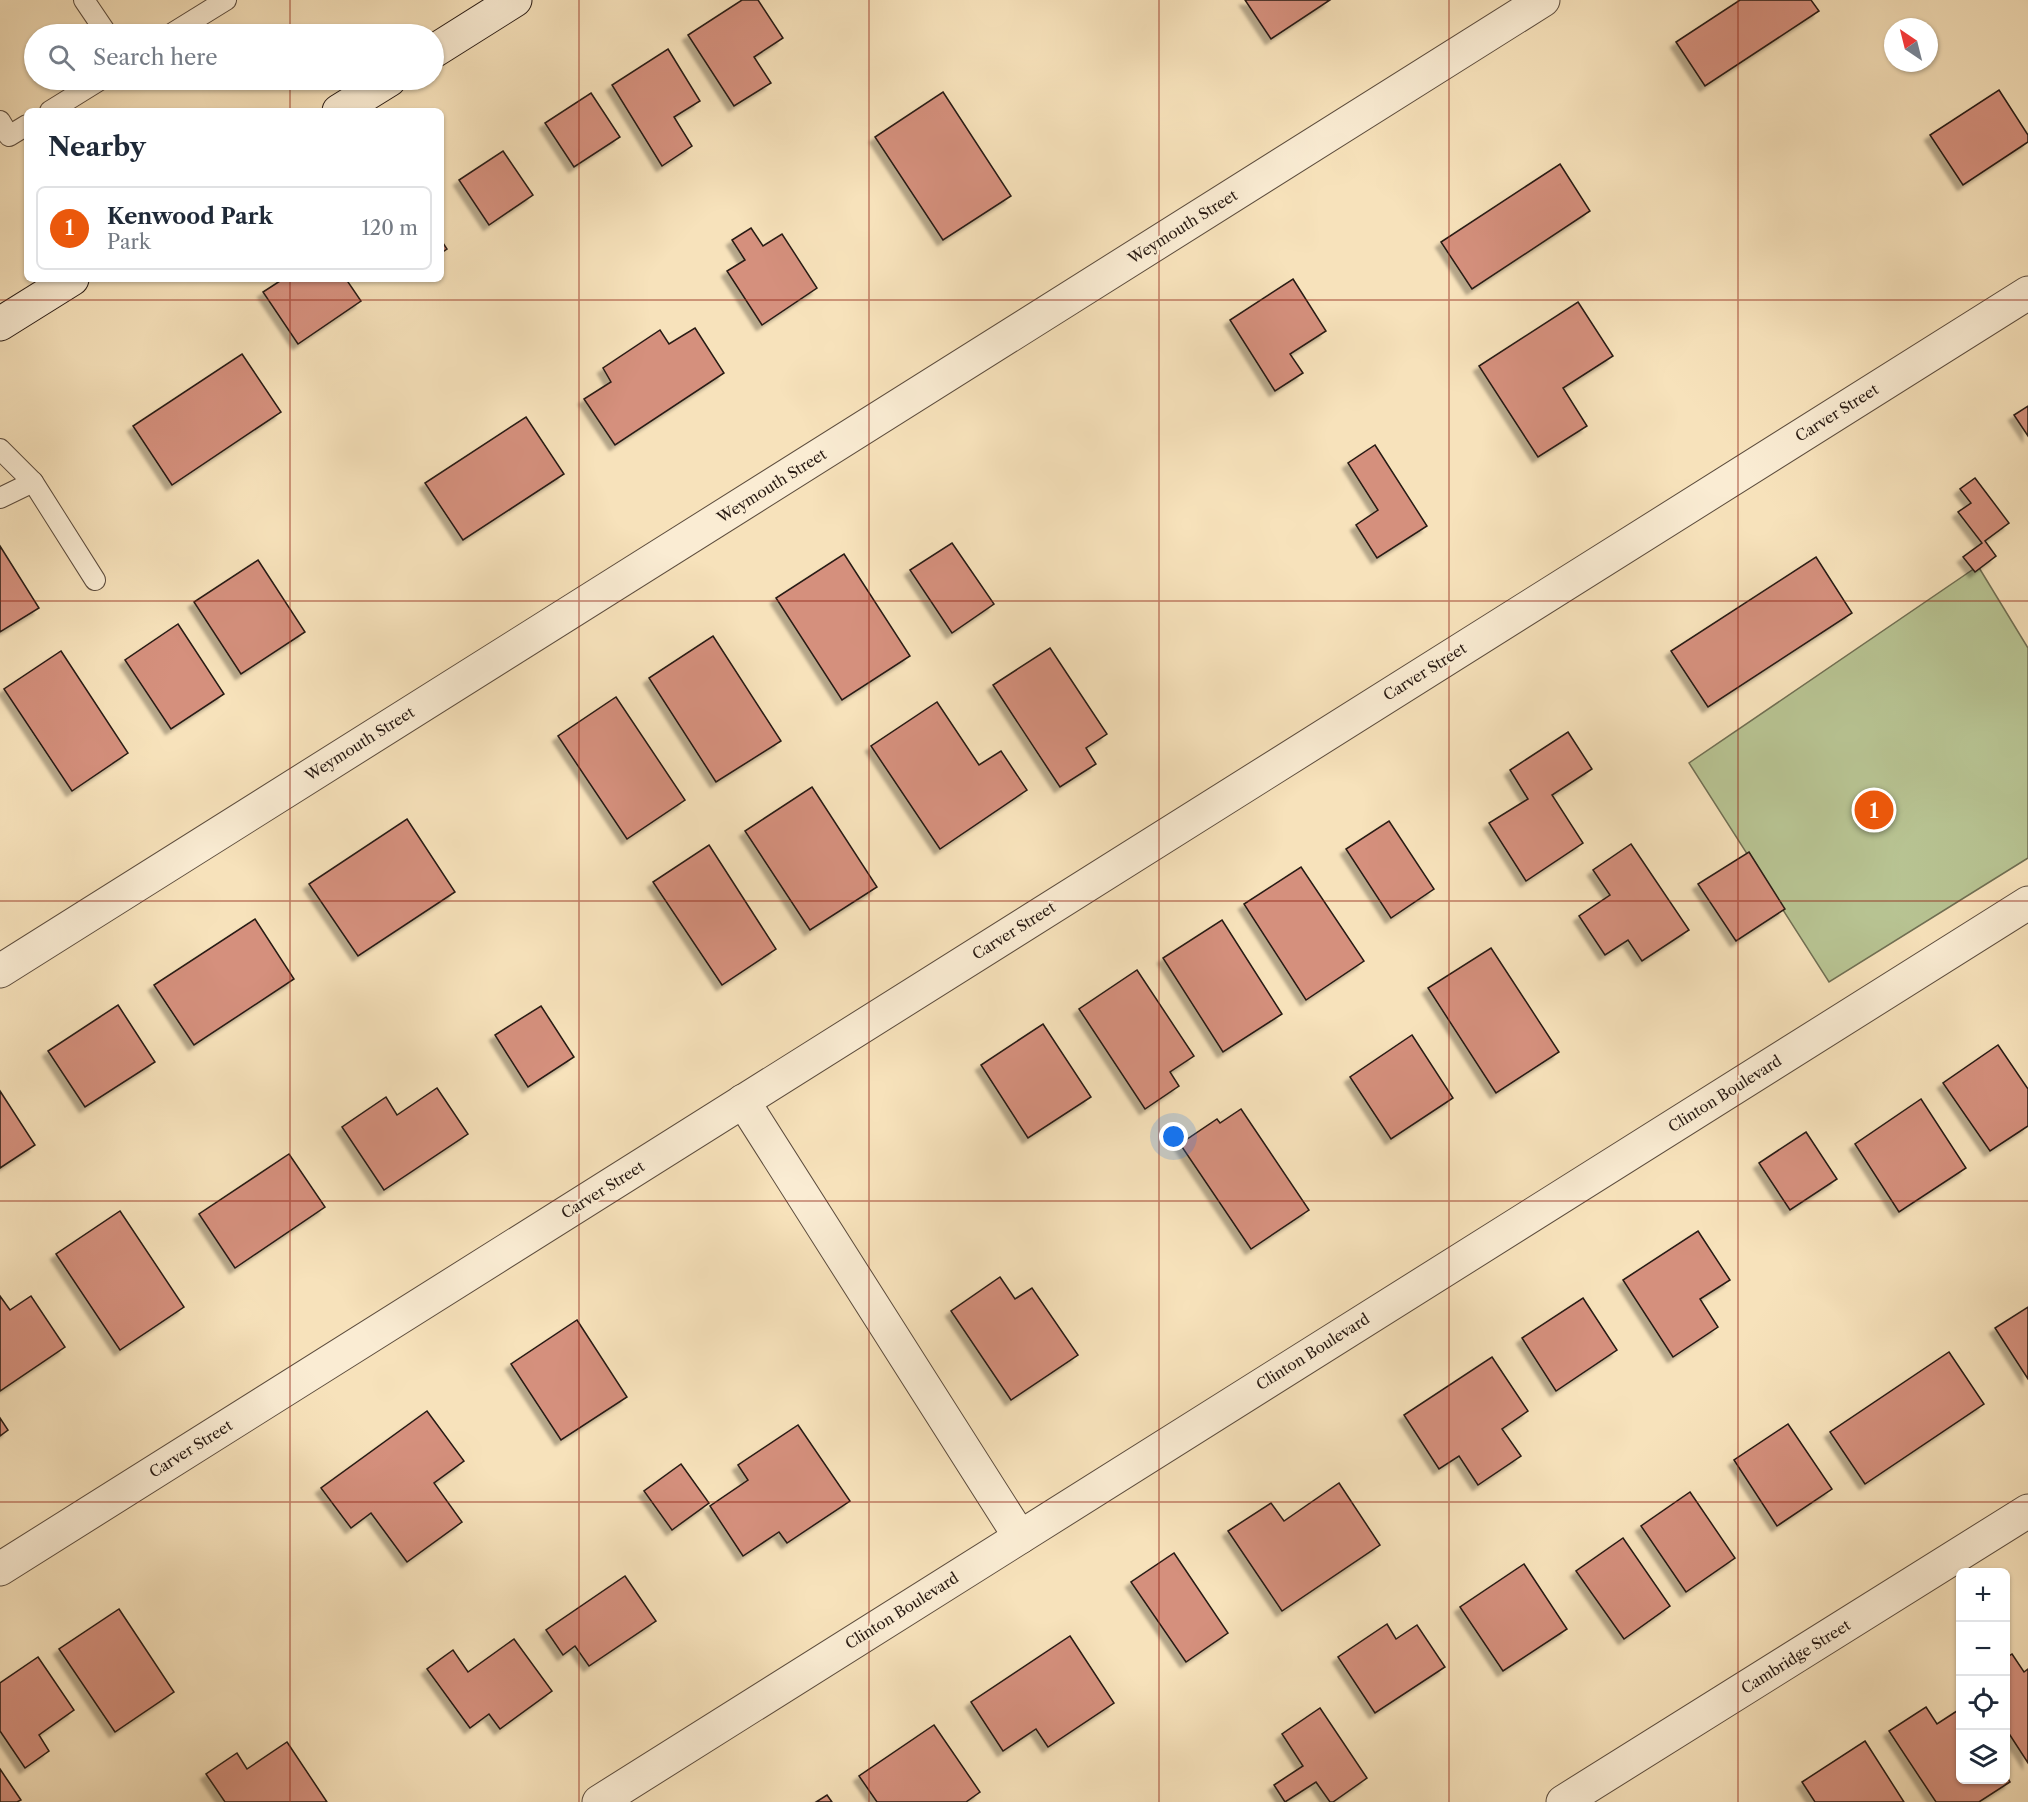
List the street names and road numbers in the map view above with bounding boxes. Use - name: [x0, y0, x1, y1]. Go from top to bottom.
- street label: Weymouth Street: [1124, 185, 1241, 268]
- street label: Carver Street: [1792, 379, 1882, 446]
- street label: Weymouth Street: [713, 444, 830, 527]
- street label: Carver Street: [1380, 638, 1470, 705]
- street label: Weymouth Street: [301, 702, 418, 785]
- street label: Carver Street: [969, 897, 1059, 964]
- street label: Clinton Boulevard: [1664, 1051, 1785, 1136]
- street label: Carver Street: [558, 1156, 648, 1223]
- street label: Clinton Boulevard: [1252, 1309, 1373, 1394]
- street label: Carver Street: [146, 1415, 236, 1482]
- street label: Clinton Boulevard: [841, 1568, 962, 1653]
- street label: Cambridge Street: [1738, 1615, 1854, 1698]

